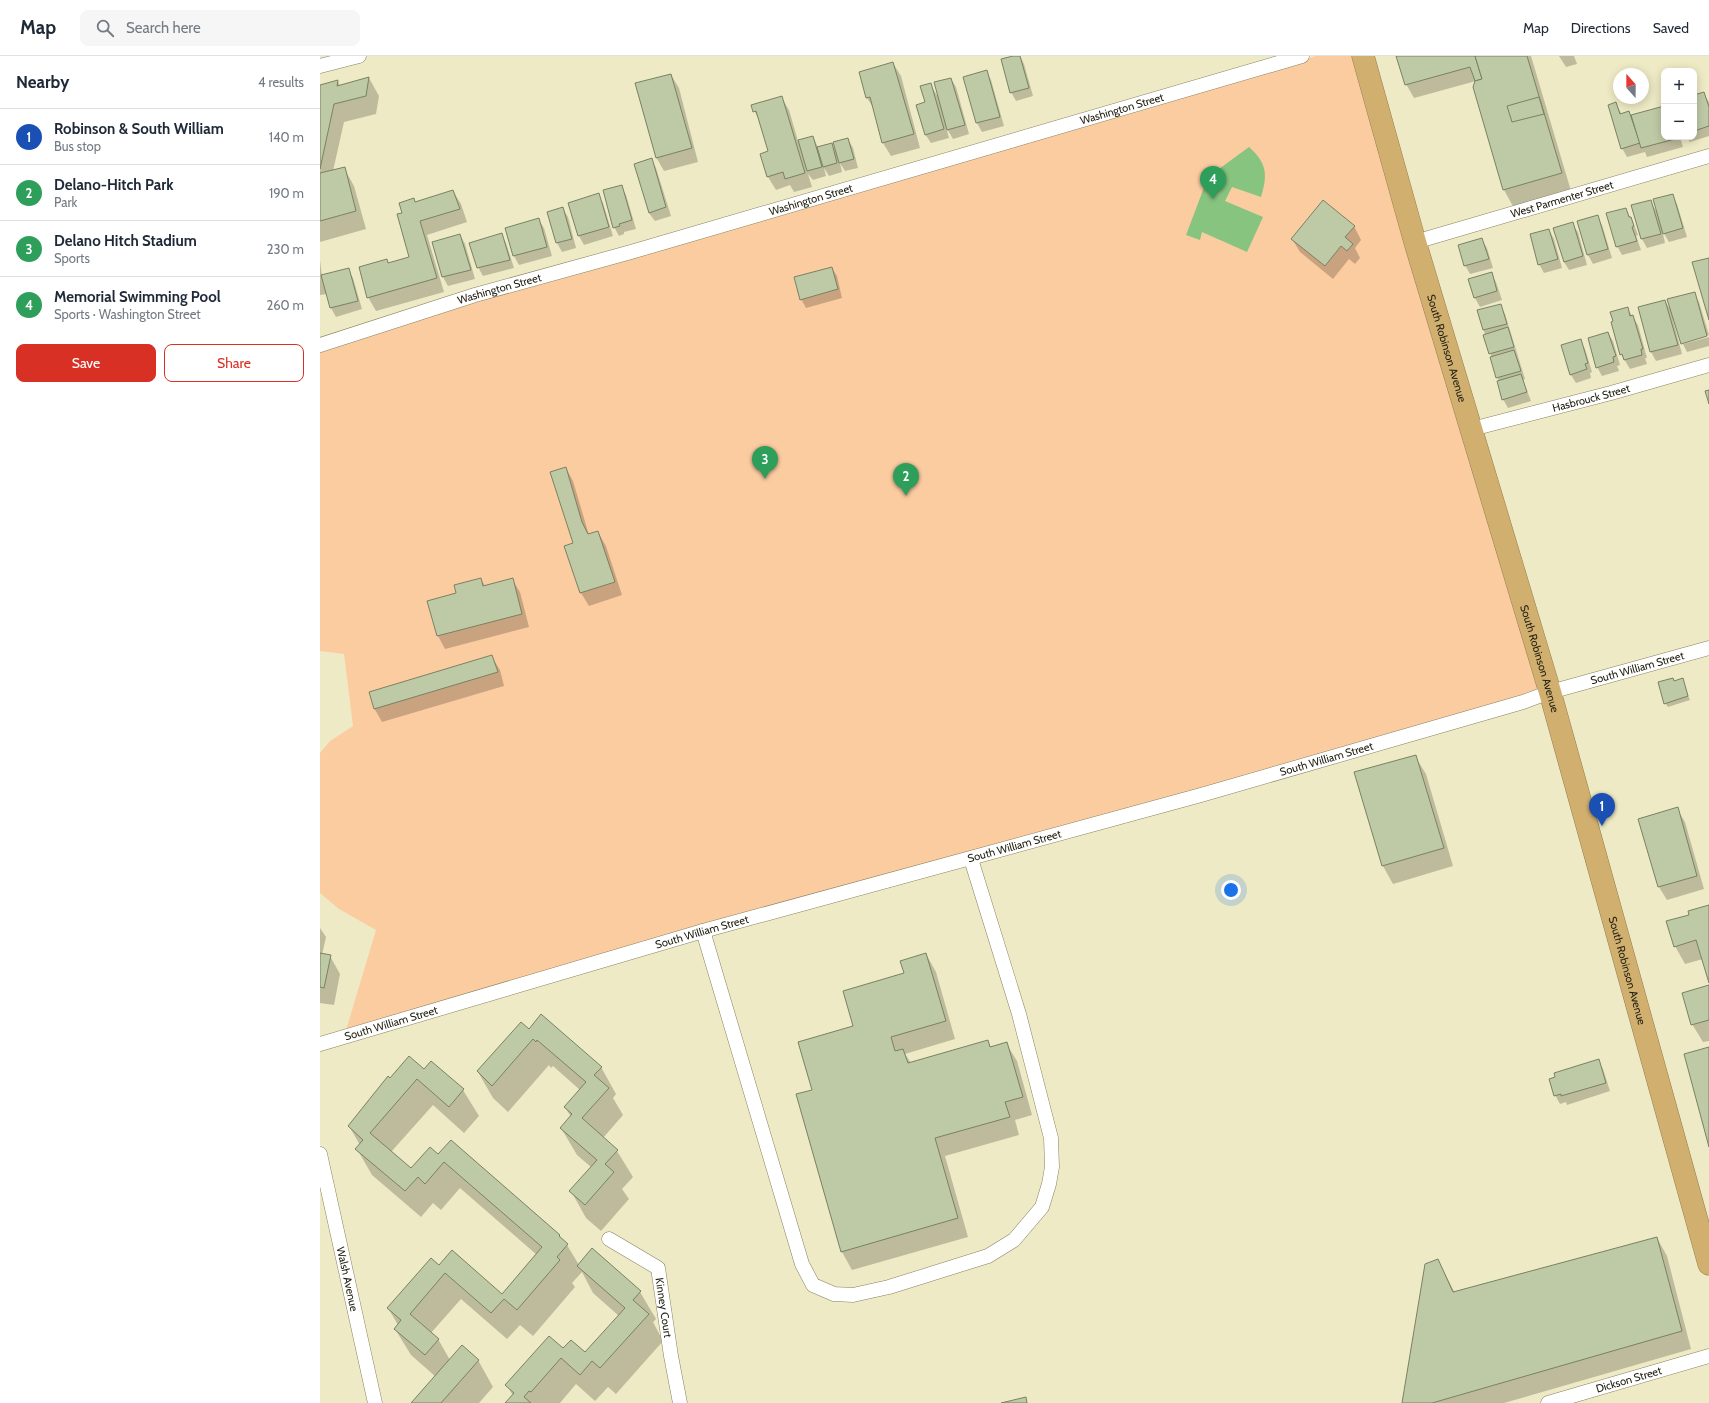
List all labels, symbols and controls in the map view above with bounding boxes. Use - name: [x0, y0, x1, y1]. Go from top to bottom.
- search box: [80, 10, 360, 46]
- text: Map: [20, 16, 56, 39]
- icon: search: [94, 17, 116, 39]
- text: Search here: [126, 19, 201, 37]
- text: Map: [1523, 19, 1549, 37]
- text: Directions: [1571, 19, 1631, 37]
- text: Saved: [1653, 19, 1689, 37]
- north arrow: [1613, 68, 1649, 104]
- map controls: [1661, 68, 1697, 140]
- button: +: [1661, 68, 1697, 104]
- text: Nearby: [16, 72, 69, 92]
- text: 4 results: [258, 74, 304, 90]
- street label: Washington Street: [1078, 90, 1166, 127]
- button: −: [1661, 104, 1697, 140]
- text: Robinson & South William: [54, 120, 224, 138]
- text: 1: [27, 129, 31, 145]
- text: 140 m: [269, 129, 304, 145]
- text: Bus stop: [54, 138, 101, 154]
- pin: 4: [1200, 166, 1226, 199]
- text: Delano-Hitch Park: [54, 176, 173, 194]
- street label: West Parmenter Street: [1509, 177, 1615, 221]
- street label: Washington Street: [767, 181, 855, 218]
- text: 2: [26, 185, 32, 201]
- text: 190 m: [269, 185, 304, 201]
- text: Park: [54, 194, 77, 210]
- text: Delano Hitch Stadium: [54, 232, 197, 250]
- text: 3: [25, 241, 33, 257]
- text: 230 m: [267, 241, 304, 257]
- text: Sports: [54, 250, 90, 266]
- street label: Washington Street: [456, 270, 543, 307]
- text: Memorial Swimming Pool: [54, 288, 221, 306]
- street label: South Robinson Avenue: [1424, 293, 1470, 404]
- text: 4: [25, 297, 33, 313]
- text: 260 m: [266, 297, 304, 313]
- text: Sports · Washington Street: [54, 306, 201, 322]
- button: Save: [16, 344, 156, 382]
- button: Share: [164, 344, 304, 382]
- street label: Hasbrouck Street: [1551, 381, 1632, 415]
- pin: 3: [752, 446, 778, 479]
- pin: 2: [893, 463, 919, 496]
- street label: South Robinson Avenue: [1517, 603, 1562, 714]
- street label: South William Street: [1589, 648, 1686, 687]
- street label: South William Street: [1278, 739, 1375, 779]
- pin: 1: [1589, 793, 1615, 826]
- street label: South William Street: [966, 826, 1063, 865]
- your location: [1221, 880, 1241, 900]
- street label: South William Street: [653, 912, 750, 952]
- street label: South Robinson Avenue: [1606, 915, 1649, 1027]
- street label: South William Street: [343, 1003, 439, 1043]
- street label: Walsh Avenue: [334, 1245, 362, 1313]
- street label: Kinney Court: [653, 1277, 675, 1339]
- street label: Dickson Street: [1594, 1363, 1663, 1396]

